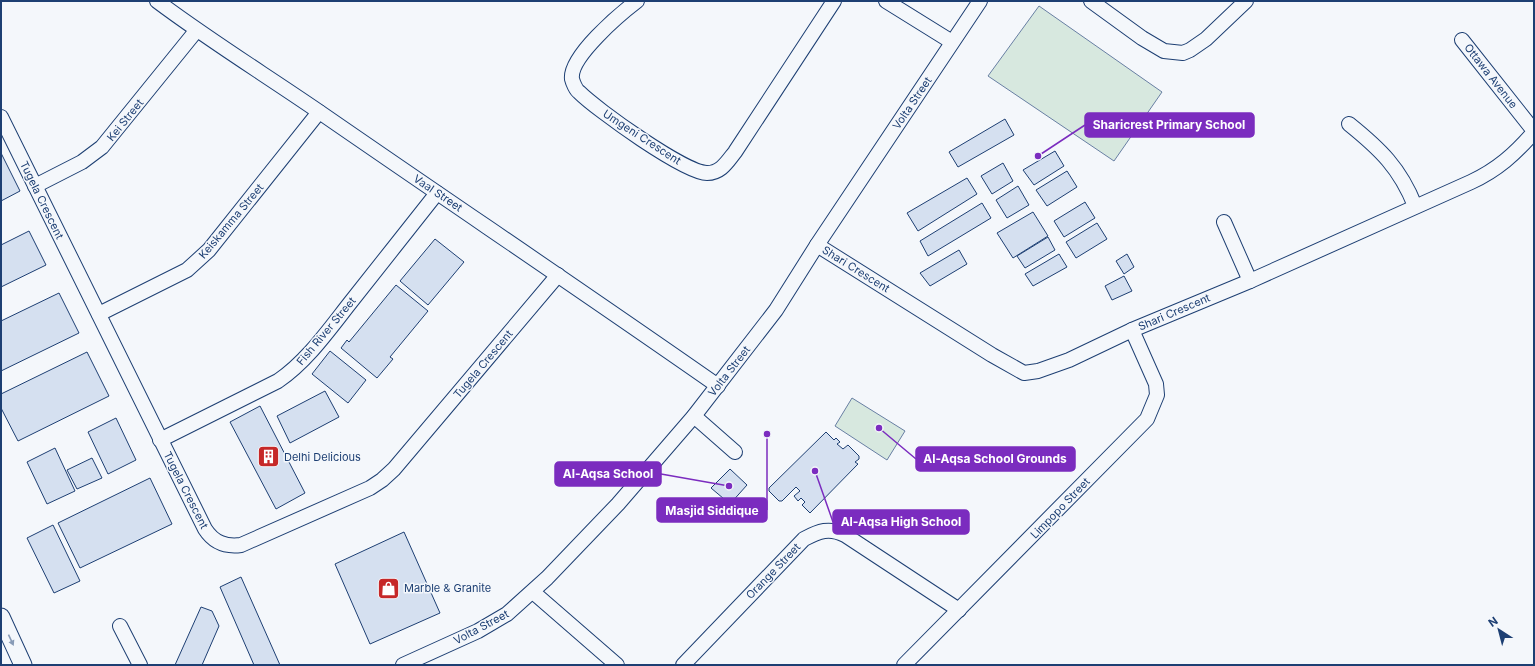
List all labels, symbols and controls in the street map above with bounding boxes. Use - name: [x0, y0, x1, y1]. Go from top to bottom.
- street label: Ottawa Avenue: [1461, 41, 1521, 111]
- street label: Volta Street: [889, 74, 935, 132]
- street label: Kei Street: [104, 96, 146, 144]
- street label: Umgeni Crescent: [600, 107, 684, 168]
- callout: Sharicrest Primary School: [1085, 113, 1254, 137]
- text: Sharicrest Primary School: [1093, 117, 1245, 132]
- street label: Tugela Crescent: [17, 159, 67, 242]
- street label: Vaal Street: [411, 171, 466, 215]
- street label: Keiskamma Street: [196, 180, 267, 261]
- street label: Shari Crescent: [820, 243, 893, 295]
- street label: Shari Crescent: [1136, 290, 1212, 333]
- street label: Fish River Street: [293, 294, 359, 368]
- street label: Tugela Crescent: [450, 327, 516, 401]
- street label: Volta Street: [705, 343, 753, 399]
- building icon: Delhi Delicious: [255, 444, 281, 470]
- callout: Al-Aqsa School Grounds: [916, 447, 1075, 471]
- street label: Tugela Crescent: [160, 449, 212, 531]
- place label: Delhi Delicious: [284, 450, 361, 464]
- text: Al-Aqsa School Grounds: [923, 451, 1067, 466]
- callout: Al-Aqsa School: [555, 462, 661, 486]
- text: Al-Aqsa School: [563, 466, 653, 481]
- street label: Limpopo Street: [1027, 474, 1093, 541]
- callout: Masjid Siddique: [657, 498, 767, 522]
- text: Masjid Siddique: [665, 503, 759, 518]
- callout: Al-Aqsa High School: [833, 510, 969, 534]
- text: Al-Aqsa High School: [841, 514, 961, 529]
- street label: Orange Street: [743, 540, 803, 602]
- shop icon: Marble & Granite: [375, 575, 401, 601]
- place label: Marble & Granite: [404, 581, 491, 595]
- street label: Volta Street: [451, 606, 511, 647]
- north arrow: [1479, 610, 1519, 650]
- text: N: [1486, 614, 1501, 630]
- one-way arrow: [8, 634, 14, 645]

